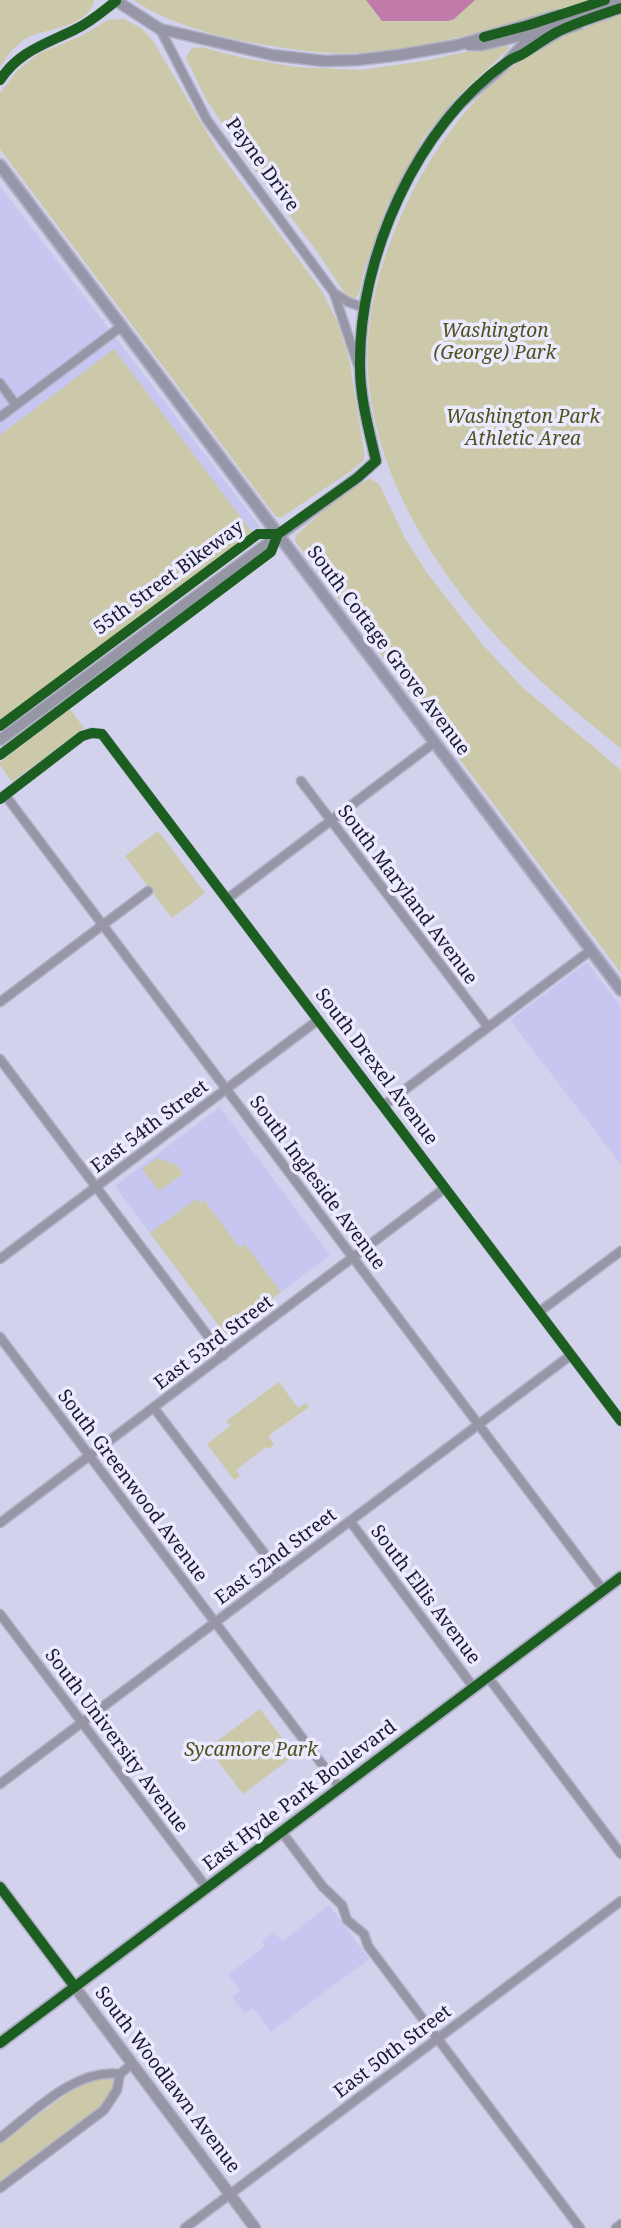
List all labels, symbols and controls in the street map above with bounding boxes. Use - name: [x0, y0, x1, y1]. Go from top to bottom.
- street label: Payne Drive: [220, 114, 304, 216]
- park label: Washington (George) Park: [434, 321, 556, 365]
- park label: Washington Park Athletic Area: [446, 407, 600, 451]
- street label: 55th Street Bikeway: [90, 516, 248, 640]
- street label: South Cottage Grove Avenue: [302, 542, 474, 760]
- street label: South Maryland Avenue: [332, 801, 482, 989]
- street label: South Drexel Avenue: [310, 984, 442, 1150]
- street label: East 54th Street: [87, 1076, 213, 1178]
- street label: South Ingleside Avenue: [244, 1092, 390, 1274]
- street label: East 53rd Street: [150, 1291, 278, 1395]
- street label: South Greenwood Avenue: [52, 1385, 212, 1587]
- street label: East 52nd Street: [211, 1504, 341, 1610]
- street label: South Ellis Avenue: [365, 1521, 485, 1669]
- street label: South University Avenue: [39, 1645, 193, 1837]
- street label: East Hyde Park Boulevard: [199, 1716, 401, 1876]
- park label: Sycamore Park: [184, 1740, 318, 1762]
- street label: South Woodlawn Avenue: [89, 1982, 245, 2178]
- street label: East 50th Street: [330, 2001, 456, 2103]

